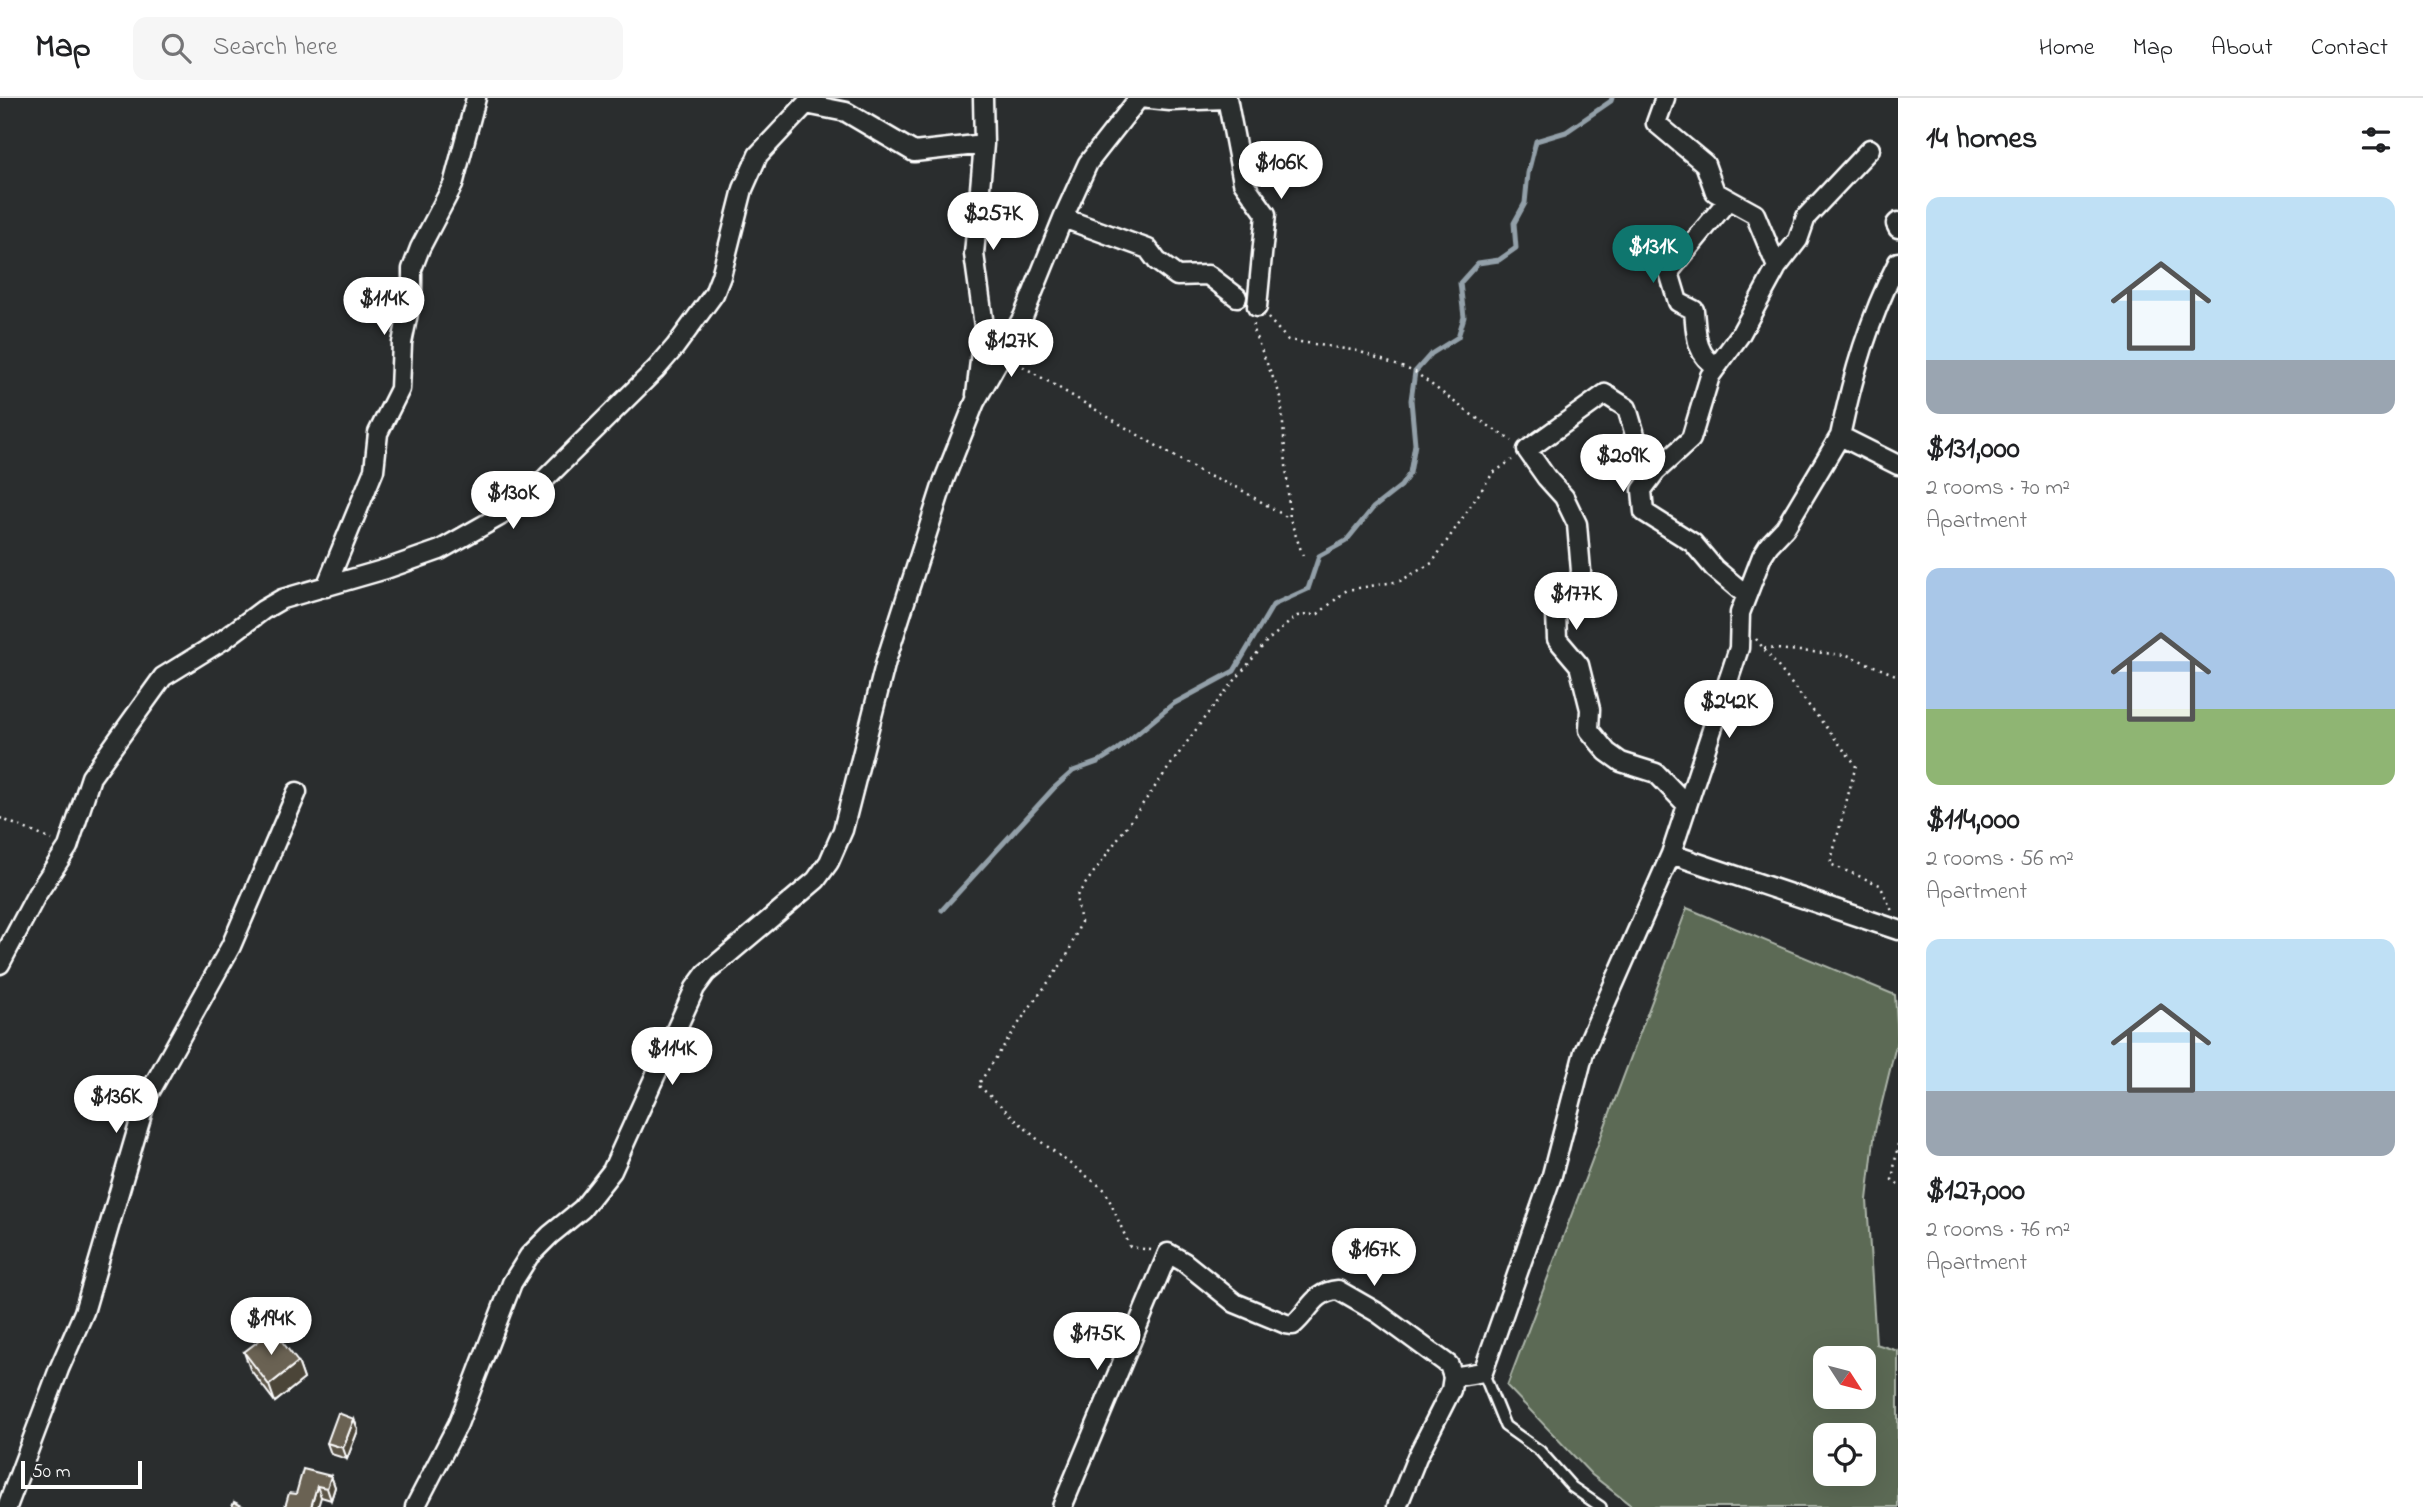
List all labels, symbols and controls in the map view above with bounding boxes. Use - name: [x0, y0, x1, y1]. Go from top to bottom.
- search box: [133, 17, 623, 80]
- text: Map: [35, 24, 91, 72]
- icon: search: [157, 29, 195, 67]
- text: Search here: [213, 29, 337, 67]
- text: Home: [2039, 31, 2095, 66]
- text: Map: [2133, 31, 2173, 66]
- text: About: [2211, 31, 2273, 66]
- text: Contact: [2311, 31, 2388, 66]
- text: 14 homes: [1926, 118, 2037, 162]
- icon: filters: [2357, 121, 2395, 159]
- pin: $106K: [1232, 141, 1330, 201]
- text: $106K: [1255, 147, 1307, 180]
- pin: $257K: [944, 192, 1042, 252]
- text: $257K: [963, 198, 1023, 231]
- pin: $131K: [1604, 226, 1702, 285]
- text: $131K: [1628, 231, 1678, 264]
- icon: home: [2098, 243, 2224, 369]
- pin: $114K: [335, 278, 433, 337]
- text: $114K: [359, 283, 409, 316]
- pin: $127K: [962, 320, 1060, 379]
- text: $127K: [984, 325, 1038, 358]
- text: $131,000: [1926, 428, 2020, 472]
- pin: $209K: [1574, 434, 1672, 494]
- text: $209K: [1596, 440, 1650, 473]
- pin: $130K: [464, 472, 562, 531]
- text: 2 rooms · 70 m²: [1926, 472, 2070, 505]
- text: $130K: [487, 477, 539, 510]
- text: Apartment: [1926, 505, 2027, 538]
- pin: $177K: [1527, 573, 1625, 632]
- text: $177K: [1550, 578, 1602, 611]
- icon: home: [2098, 614, 2224, 740]
- pin: $242K: [1680, 680, 1778, 740]
- text: $242K: [1700, 686, 1758, 719]
- text: $114,000: [1926, 799, 2020, 843]
- text: 2 rooms · 56 m²: [1926, 843, 2074, 876]
- text: Apartment: [1926, 876, 2027, 909]
- icon: home: [2098, 985, 2224, 1111]
- pin: $114K: [623, 1028, 721, 1087]
- text: $114K: [647, 1033, 697, 1066]
- pin: $136K: [67, 1076, 165, 1135]
- text: $136K: [90, 1081, 142, 1114]
- text: $127,000: [1926, 1170, 2025, 1214]
- text: 2 rooms · 76 m²: [1926, 1214, 2070, 1247]
- pin: $167K: [1325, 1228, 1423, 1288]
- text: $167K: [1348, 1234, 1400, 1267]
- text: Apartment: [1926, 1247, 2027, 1280]
- pin: $194K: [222, 1298, 320, 1357]
- text: $194K: [247, 1303, 295, 1336]
- pin: $175K: [1048, 1312, 1146, 1372]
- text: $175K: [1069, 1318, 1125, 1351]
- north arrow: [1813, 1346, 1876, 1409]
- map controls: [1813, 1346, 1876, 1486]
- button: locate: [1813, 1423, 1876, 1486]
- scale bar: [21, 1458, 142, 1490]
- text: 50 m: [32, 1459, 71, 1486]

